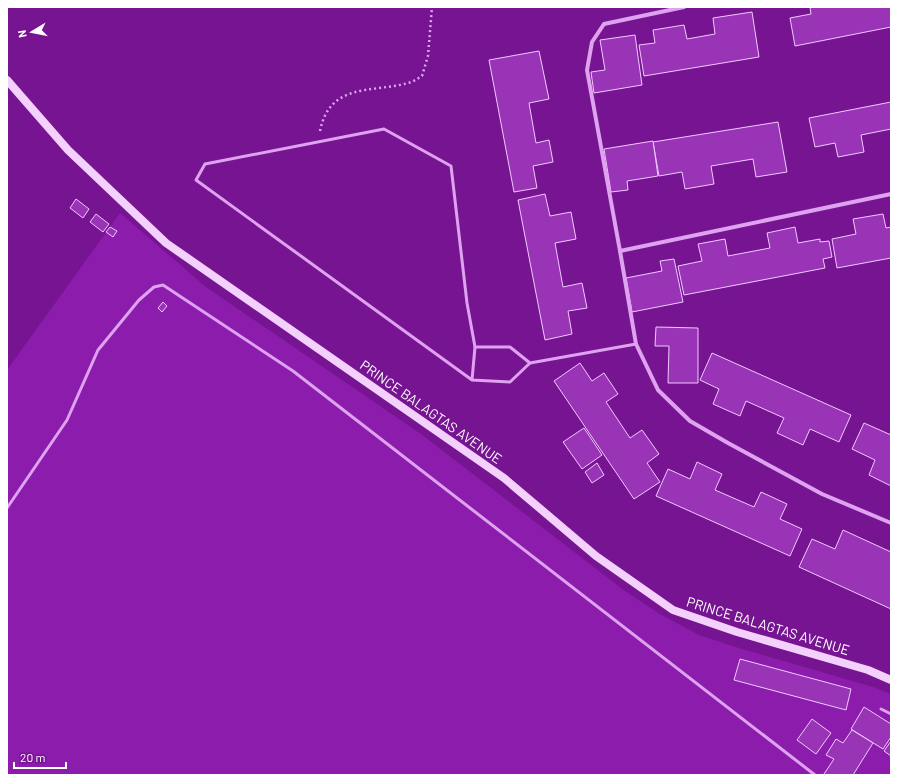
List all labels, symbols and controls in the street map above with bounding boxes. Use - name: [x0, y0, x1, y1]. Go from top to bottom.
- north arrow: [12, 12, 52, 52]
- text: N: [15, 29, 29, 39]
- street label: PRINCE BALAGTAS AVENUE: [357, 356, 506, 467]
- street label: PRINCE BALAGTAS AVENUE: [685, 593, 852, 658]
- scale bar: [14, 744, 66, 770]
- text: 20 m: [20, 750, 46, 764]

